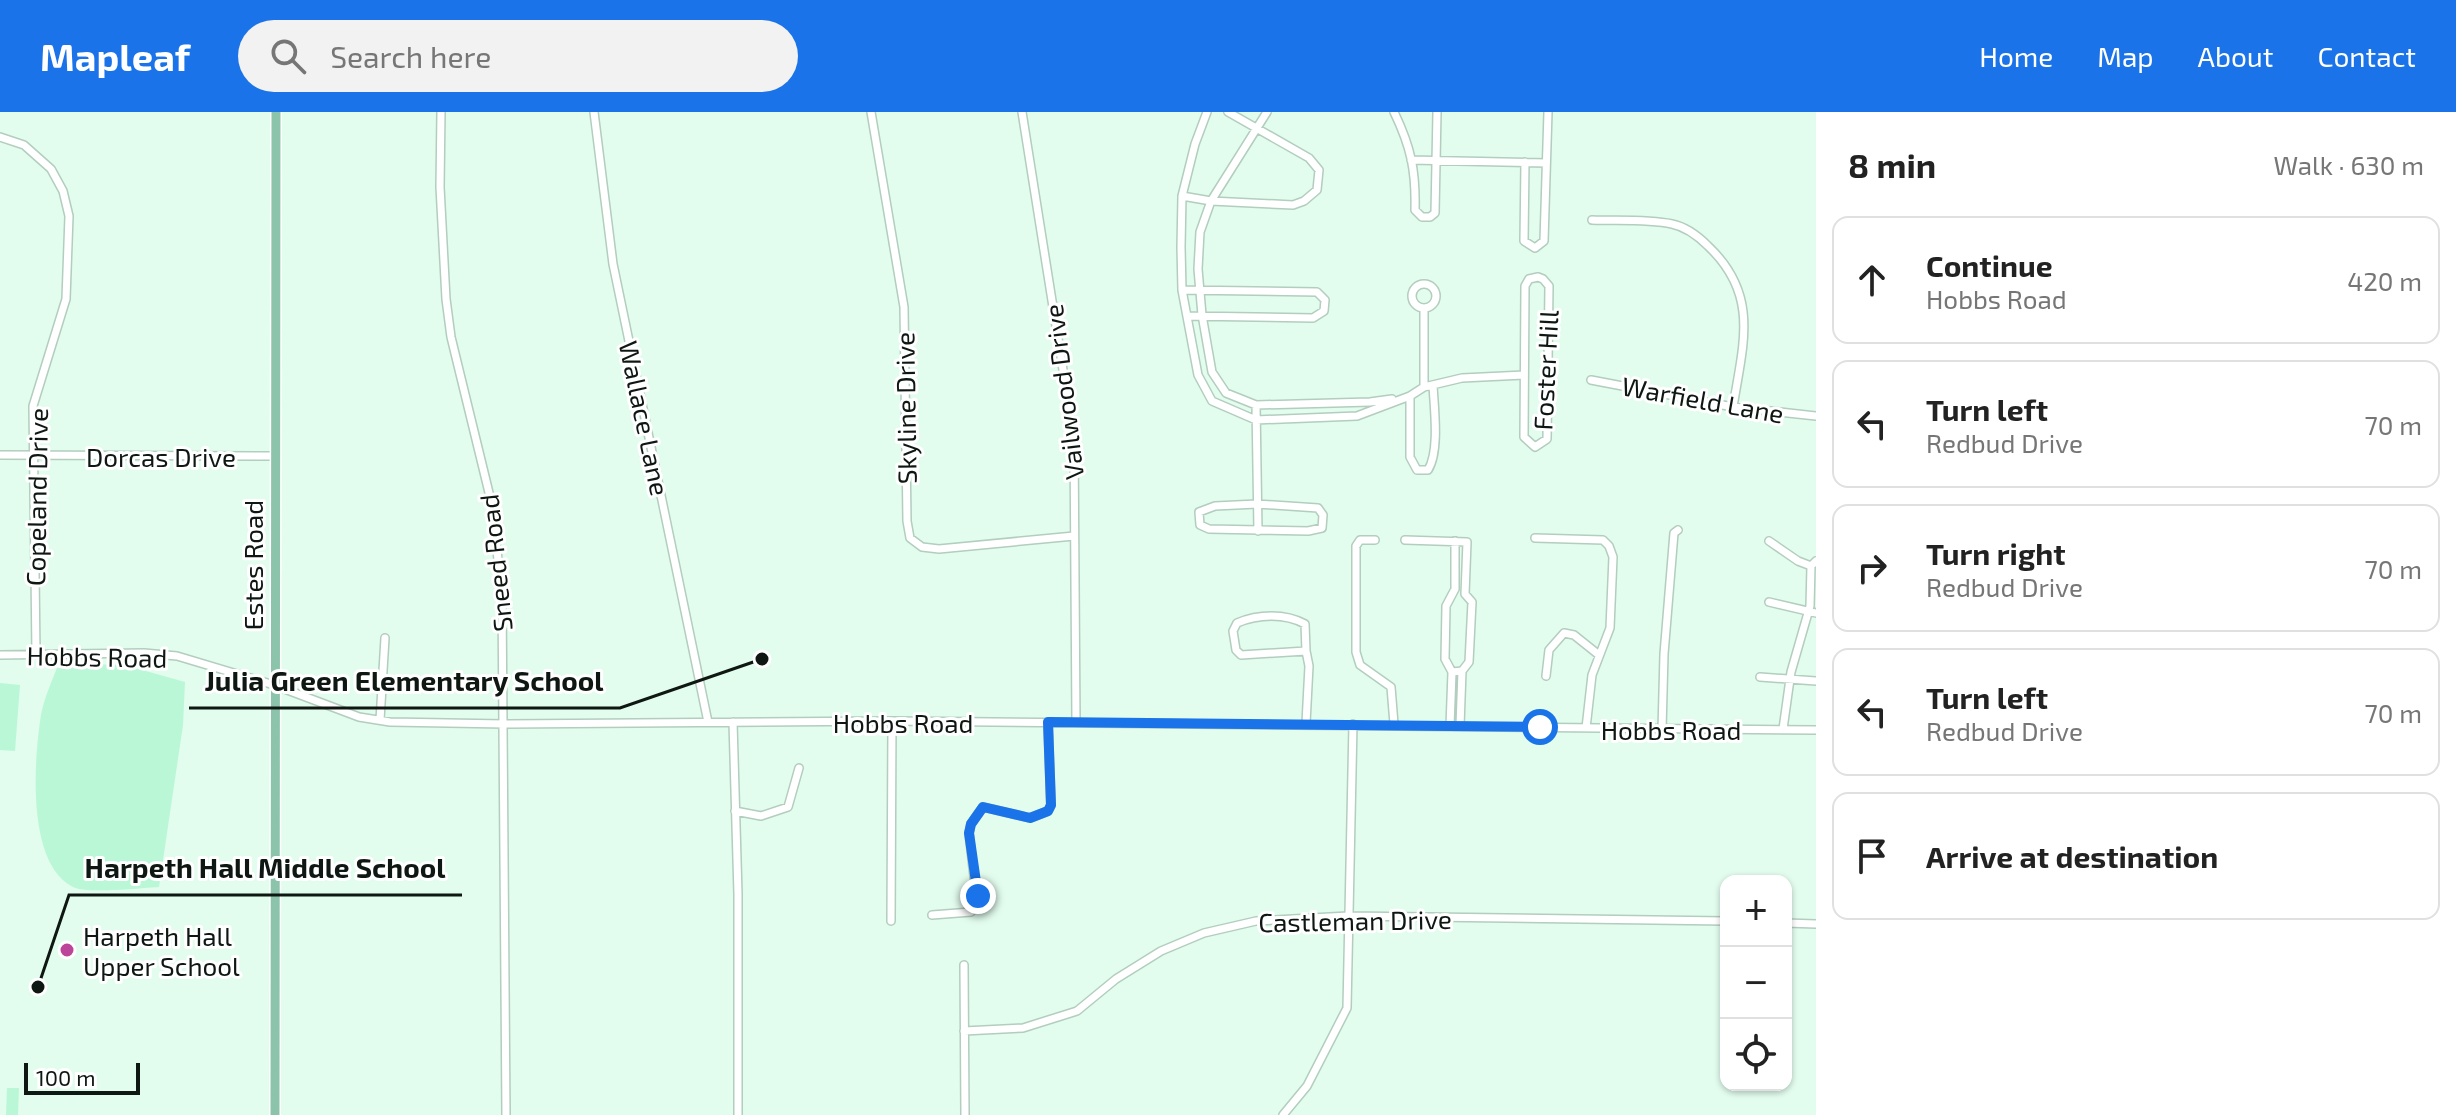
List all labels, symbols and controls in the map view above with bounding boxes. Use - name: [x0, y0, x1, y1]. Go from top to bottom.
- search box: [238, 20, 798, 92]
- text: Mapleaf: [40, 33, 190, 79]
- icon: search: [266, 34, 310, 78]
- text: Search here: [330, 38, 491, 74]
- text: Home: [1979, 39, 2053, 73]
- text: Map: [2097, 39, 2154, 73]
- text: About: [2198, 39, 2273, 73]
- text: Contact: [2317, 39, 2416, 73]
- text: 8 min: [1848, 144, 1936, 185]
- text: Walk · 630 m: [2273, 149, 2424, 180]
- text: Continue: [1926, 247, 2053, 283]
- icon: ahead: [1850, 258, 1894, 302]
- text: 420 m: [2347, 265, 2422, 296]
- text: Hobbs Road: [1926, 283, 2067, 314]
- street label: Vailwood Drive: [1037, 303, 1089, 481]
- street label: Foster Hill: [1526, 309, 1564, 431]
- street label: Skyline Drive: [888, 332, 922, 484]
- street label: Wallace Lane: [613, 338, 677, 498]
- street label: Warfield Lane: [1620, 370, 1786, 428]
- text: Turn left: [1926, 391, 2048, 427]
- icon: left: [1850, 402, 1894, 446]
- street label: Copeland Drive: [19, 408, 53, 586]
- text: 70 m: [2364, 409, 2422, 440]
- text: Redbud Drive: [1926, 427, 2083, 458]
- street label: Dorcas Drive: [86, 441, 236, 472]
- street label: Sneed Road: [472, 493, 518, 633]
- street label: Estes Road: [237, 500, 268, 630]
- text: Turn right: [1926, 535, 2066, 571]
- icon: right: [1850, 546, 1894, 590]
- text: 70 m: [2364, 553, 2422, 584]
- text: Redbud Drive: [1926, 571, 2083, 602]
- street label: Hobbs Road: [26, 639, 168, 673]
- callout: Julia Green Elementary School: [189, 656, 620, 708]
- text: Julia Green Elementary School: [204, 663, 604, 697]
- text: Turn left: [1926, 679, 2048, 715]
- icon: left: [1850, 690, 1894, 734]
- text: 70 m: [2364, 697, 2422, 728]
- street label: Hobbs Road: [833, 707, 973, 738]
- route start: [1522, 709, 1558, 745]
- street label: Hobbs Road: [1601, 714, 1741, 745]
- text: Redbud Drive: [1926, 715, 2083, 746]
- icon: arrive: [1850, 834, 1894, 878]
- text: Arrive at destination: [1926, 838, 2218, 874]
- callout: Harpeth Hall Middle School: [69, 843, 462, 895]
- text: Harpeth Hall Middle School: [85, 850, 446, 884]
- map controls: [1720, 875, 1792, 1091]
- button: +: [1720, 875, 1792, 947]
- route end: [960, 878, 996, 914]
- street label: Castleman Drive: [1258, 903, 1452, 937]
- place label: Harpeth Hall Upper School: [83, 920, 240, 981]
- marker: Harpeth Hall Upper School: [58, 941, 76, 959]
- button: −: [1720, 947, 1792, 1019]
- button: locate: [1720, 1019, 1792, 1091]
- scale bar: [24, 1059, 140, 1095]
- text: 100 m: [36, 1064, 95, 1090]

